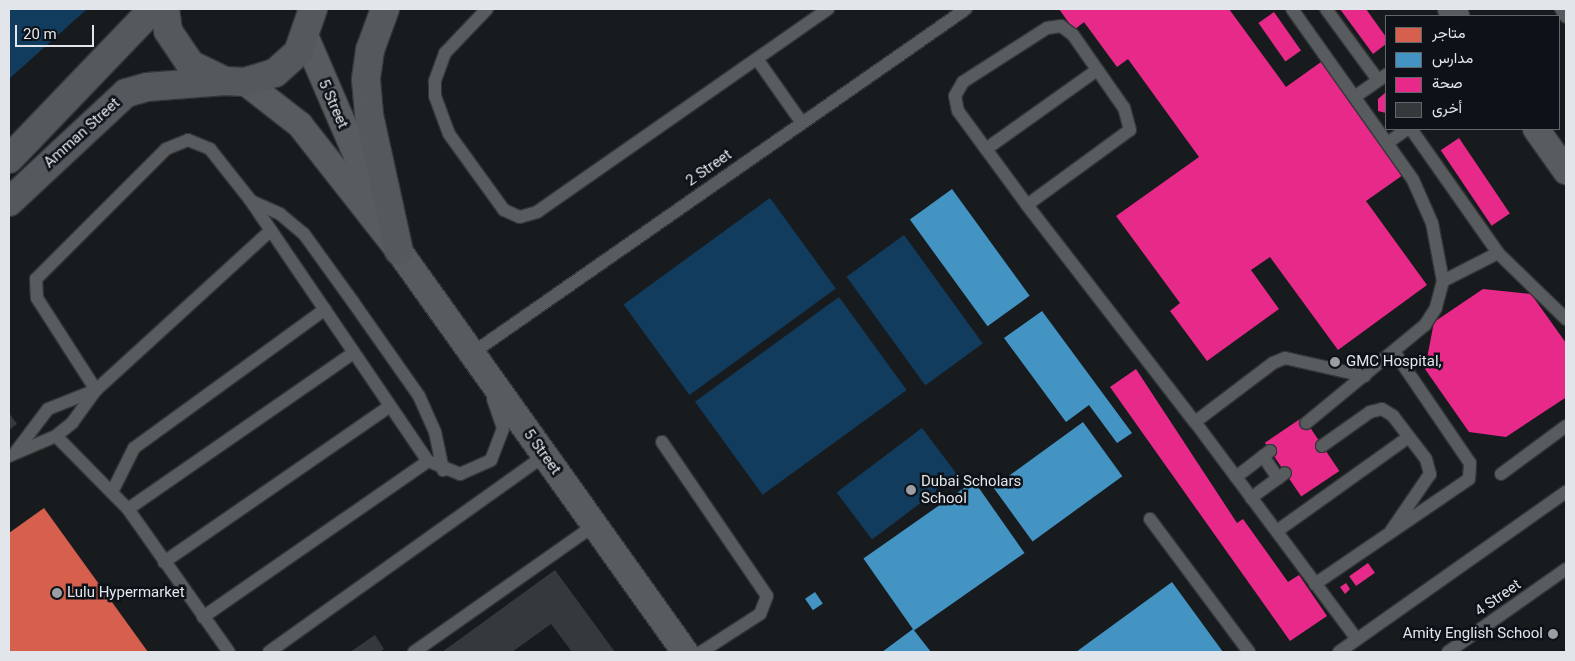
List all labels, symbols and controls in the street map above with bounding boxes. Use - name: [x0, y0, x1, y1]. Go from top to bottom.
- scale bar: [18, 15, 96, 47]
- legend: [1385, 15, 1560, 130]
- text: متاجر: [1432, 24, 1466, 42]
- text: 20 m: [23, 25, 57, 43]
- text: مدارس: [1432, 49, 1473, 67]
- text: صحة: [1432, 74, 1463, 92]
- street label: 5 Street: [314, 77, 352, 131]
- street label: Amman Street: [40, 94, 124, 172]
- text: أخرى: [1432, 99, 1462, 117]
- street label: 2 Street: [683, 146, 735, 190]
- place label: GMC Hospital,: [1346, 353, 1442, 371]
- marker: GMC Hospital,: [1328, 355, 1342, 369]
- street label: 5 Street: [520, 426, 564, 478]
- place label: Dubai Scholars School: [921, 472, 1021, 507]
- marker: Dubai Scholars School: [905, 484, 917, 496]
- street label: 4 Street: [1472, 576, 1524, 620]
- place label: Lulu Hypermarket: [67, 584, 185, 602]
- marker: Lulu Hypermarket: [51, 587, 63, 599]
- place label: Amity English School: [1403, 625, 1543, 643]
- marker: Amity English School: [1547, 628, 1559, 640]

